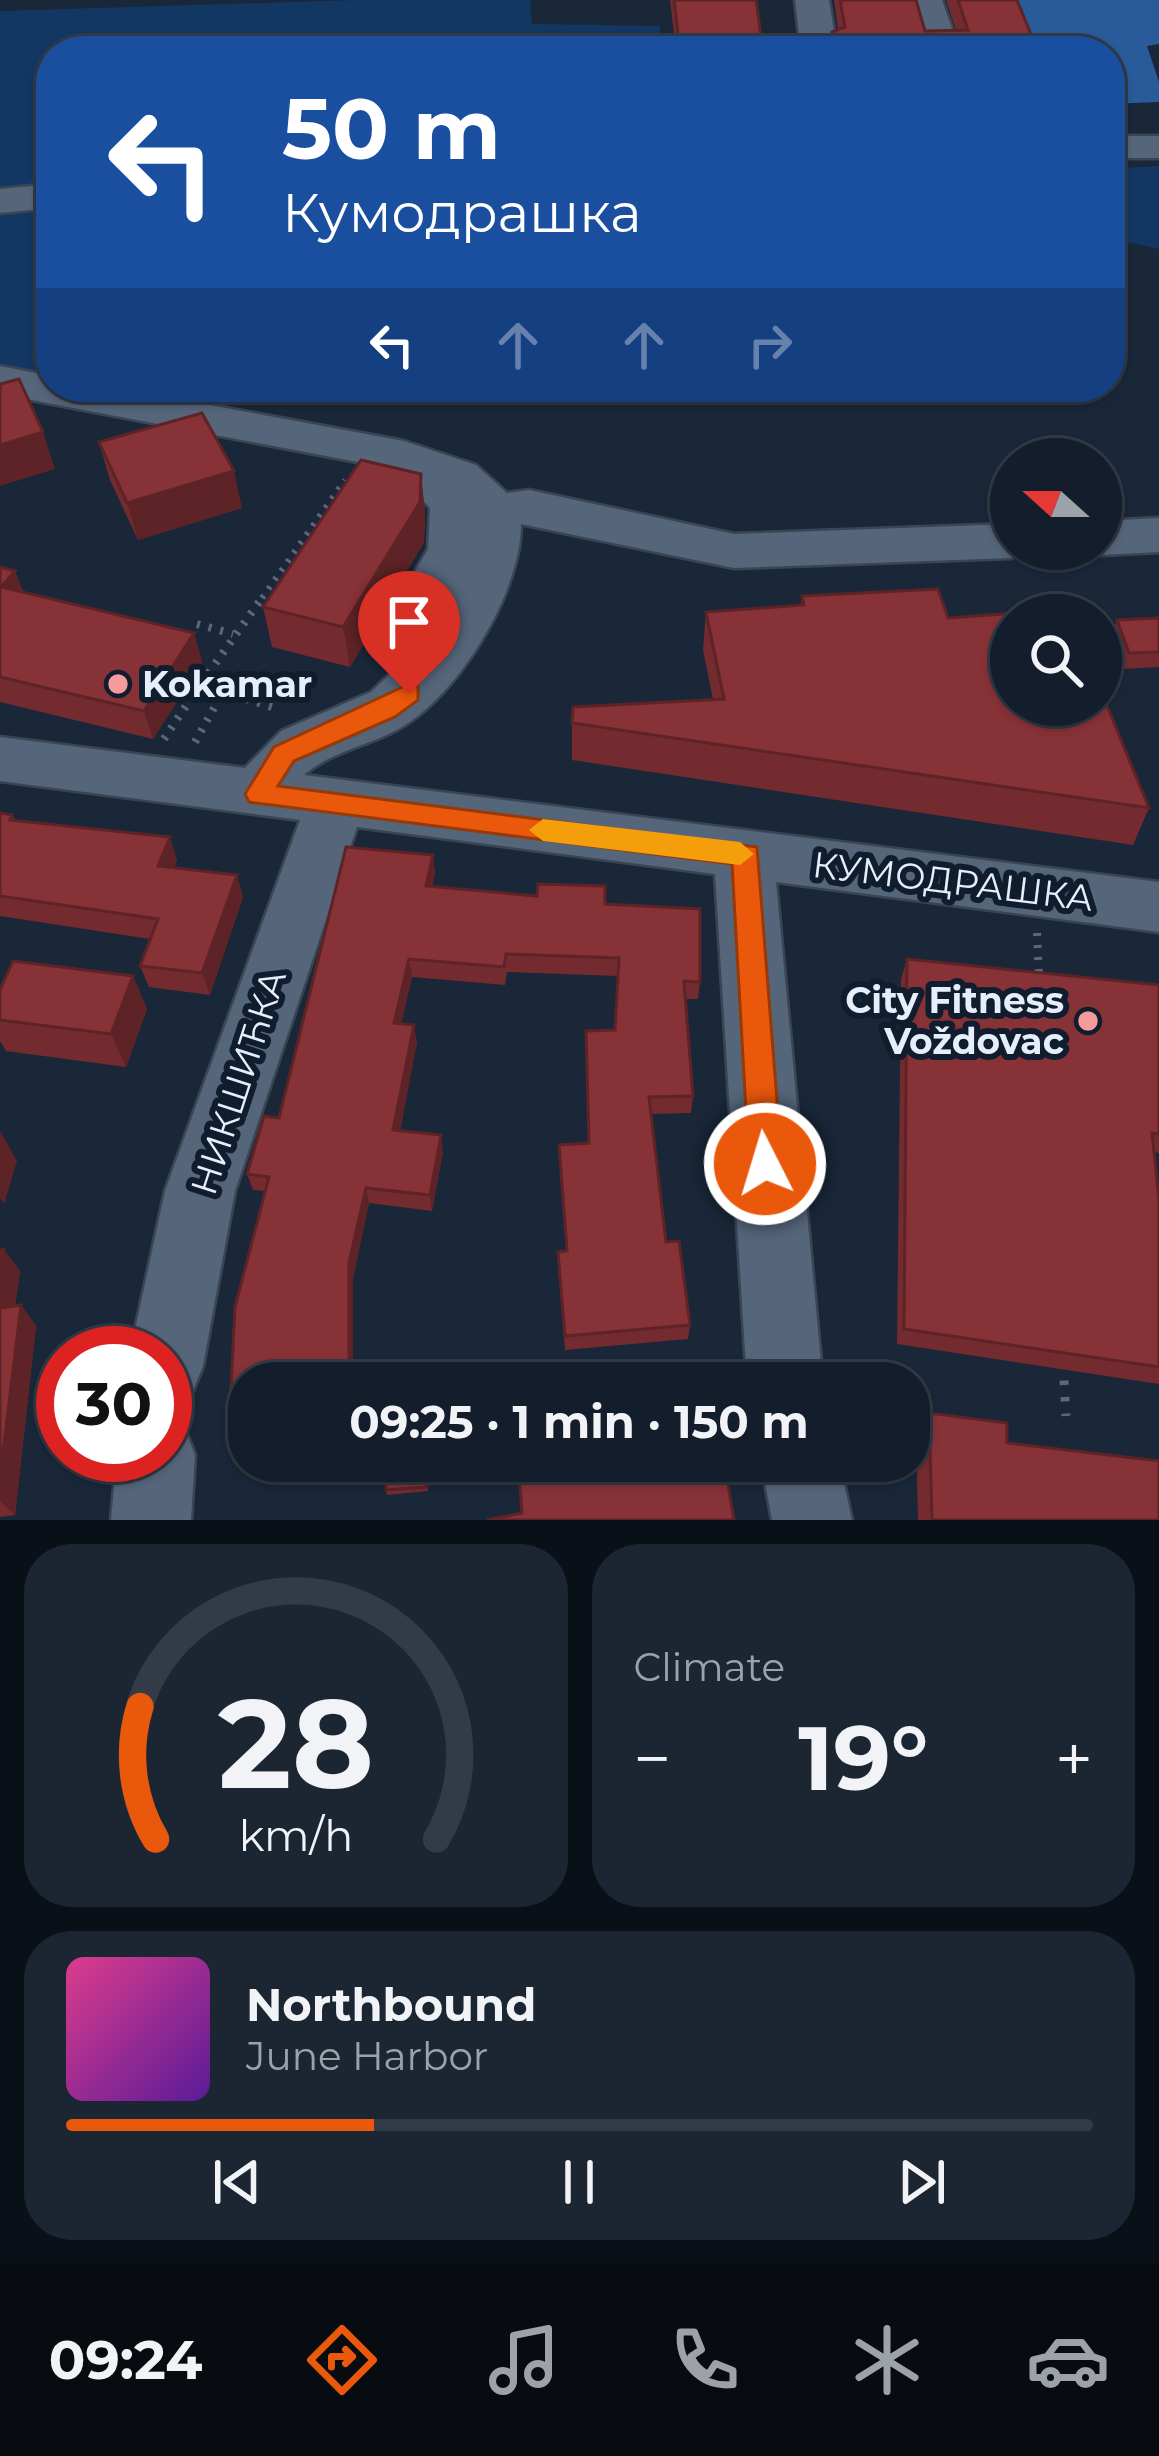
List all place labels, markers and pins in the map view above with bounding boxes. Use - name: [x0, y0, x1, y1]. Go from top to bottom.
- pin: [358, 571, 460, 694]
- place label: Kokamar: [142, 662, 312, 706]
- marker: Kokamar: [105, 671, 131, 697]
- place label: City Fitness Voždovac: [845, 978, 1064, 1063]
- marker: City Fitness Voždovac: [1075, 1008, 1101, 1034]

